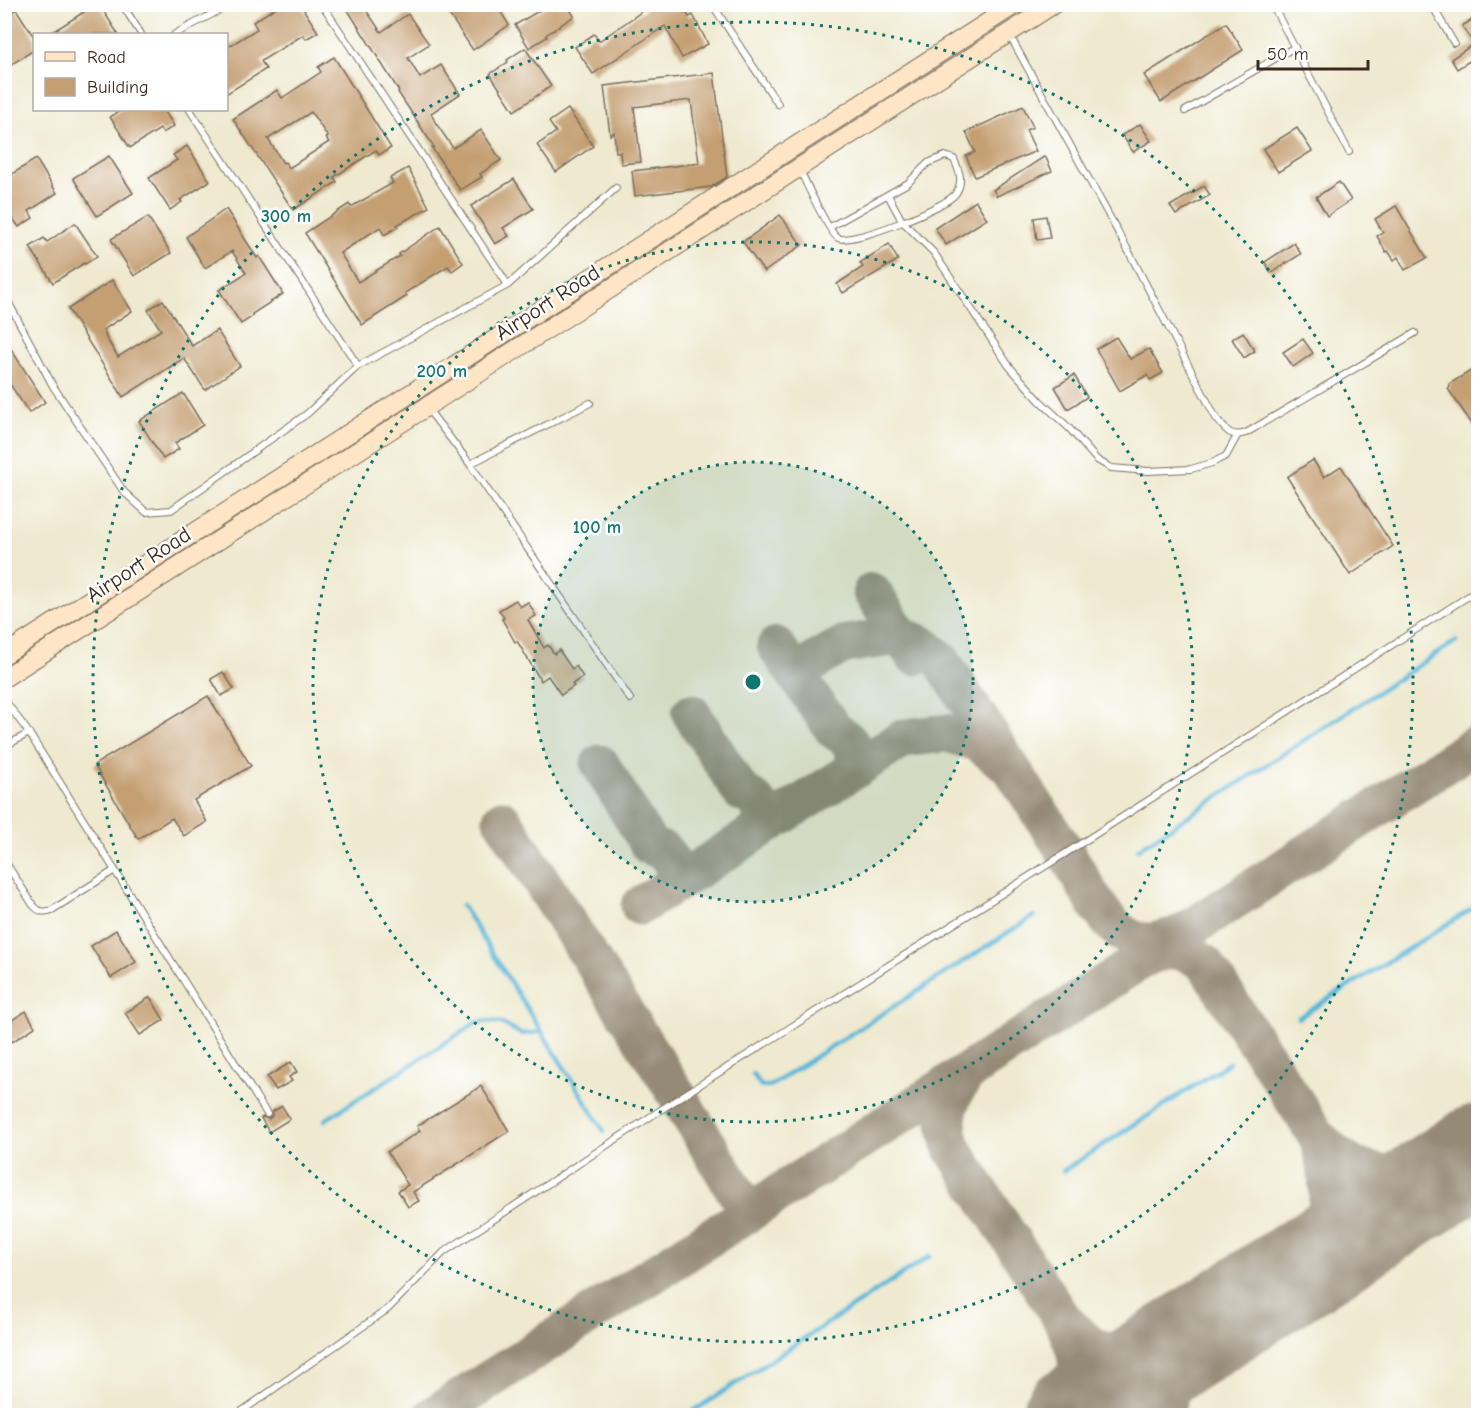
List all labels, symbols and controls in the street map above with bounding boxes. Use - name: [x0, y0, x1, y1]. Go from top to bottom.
- legend: [33, 33, 228, 111]
- scale bar: [1258, 33, 1368, 71]
- text: 50 m: [1267, 44, 1309, 65]
- text: Road: [87, 47, 126, 68]
- text: Building: [87, 77, 149, 98]
- text: 300 m: [261, 206, 311, 227]
- street label: Airport Road: [490, 259, 605, 346]
- text: 200 m: [417, 361, 467, 382]
- text: 100 m: [573, 517, 621, 538]
- street label: Airport Road: [81, 521, 196, 608]
- centre of rings: [743, 672, 763, 692]

